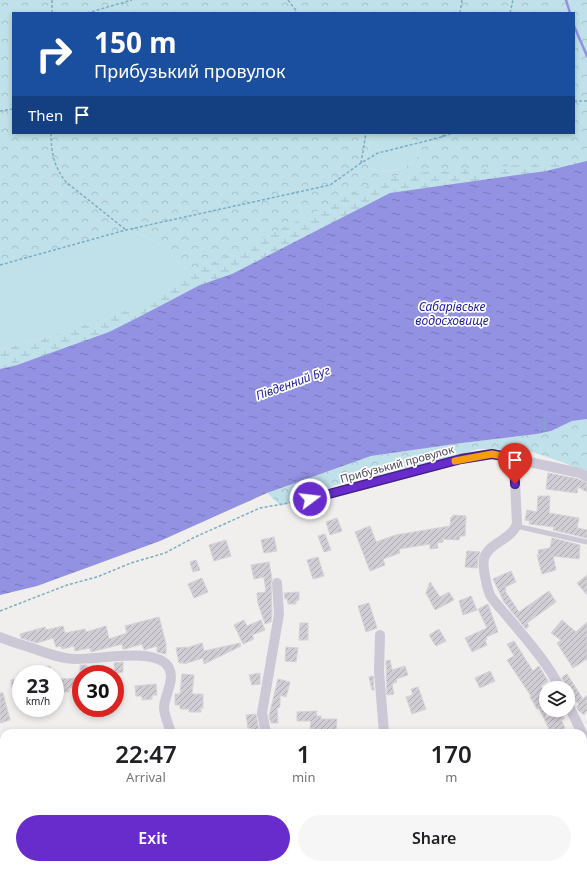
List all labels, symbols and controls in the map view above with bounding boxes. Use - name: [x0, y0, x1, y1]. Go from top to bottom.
- text: 150 m: [94, 23, 177, 61]
- icon: right: [28, 28, 80, 80]
- text: Прибузький провулок: [94, 59, 285, 83]
- icon: arrive: [71, 104, 93, 126]
- text: Then: [28, 105, 63, 125]
- water label: Сабарівське водосховище: [415, 298, 489, 329]
- water label: Південний Буг: [253, 361, 333, 404]
- street label: Прибузький провулок: [338, 441, 455, 486]
- pin: [498, 443, 532, 484]
- icon: arrive: [504, 449, 526, 471]
- position arrow: [289, 478, 331, 520]
- speed limit sign: 30: [72, 665, 124, 717]
- text: 23: [27, 672, 49, 699]
- map controls: [539, 681, 575, 717]
- button: layers: [539, 681, 575, 717]
- text: km/h: [26, 694, 50, 708]
- text: 22:47: [115, 737, 177, 770]
- text: 1: [297, 737, 311, 770]
- text: 170: [431, 737, 472, 770]
- text: Arrival: [126, 768, 166, 786]
- text: min: [292, 768, 315, 786]
- text: m: [445, 768, 457, 786]
- button: Exit: [16, 815, 290, 861]
- button: Share: [298, 815, 571, 861]

